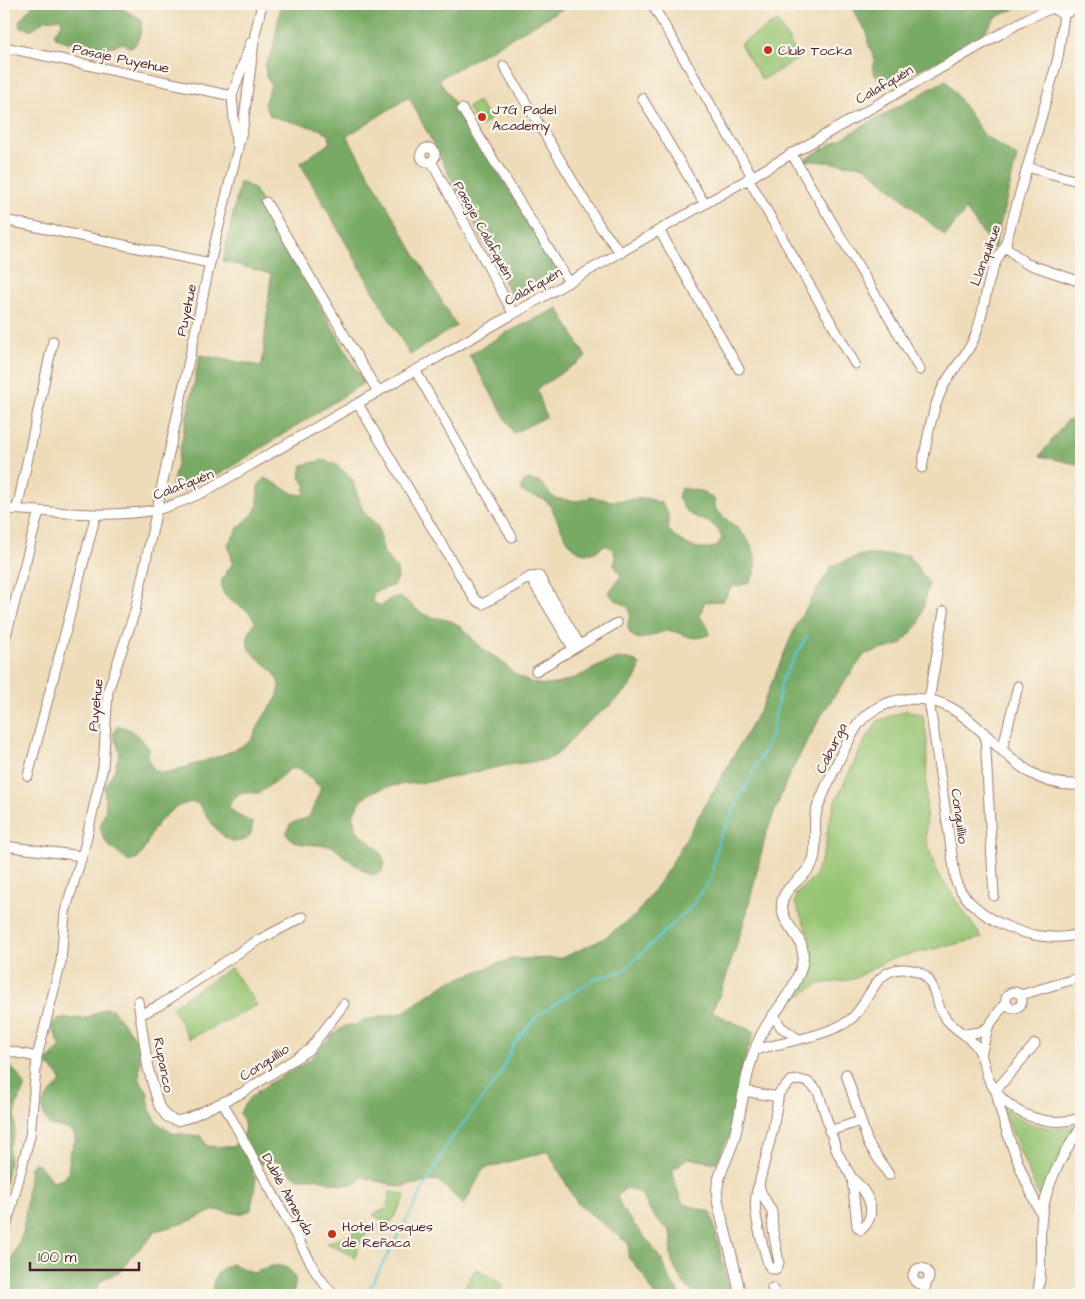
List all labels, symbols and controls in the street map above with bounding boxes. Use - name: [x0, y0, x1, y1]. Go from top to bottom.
- street label: Pasaje Puyehue: [70, 39, 172, 79]
- place label: Club Tocka: [778, 41, 852, 61]
- marker: Club Tocka: [762, 44, 774, 56]
- street label: Calafquén: [852, 60, 917, 109]
- place label: J7G Padel Academy: [492, 100, 556, 136]
- marker: J7G Padel Academy: [476, 111, 488, 123]
- street label: Pasaje Calafquén: [448, 178, 518, 283]
- street label: Llanquihue: [966, 221, 1006, 289]
- street label: Calafquén: [501, 263, 566, 311]
- street label: Puyehue: [172, 282, 202, 338]
- street label: Calafquén: [150, 464, 217, 506]
- street label: Puyehue: [83, 677, 109, 732]
- street label: Caburga: [811, 720, 853, 777]
- street label: Conguillio: [945, 787, 973, 845]
- street label: Rupanco: [148, 1036, 178, 1095]
- street label: Conguillio: [236, 1039, 293, 1086]
- street label: Dublé Almeyda: [256, 1150, 318, 1239]
- place label: Hotel Bosques de Reñaca: [342, 1217, 433, 1253]
- marker: Hotel Bosques de Reñaca: [326, 1228, 338, 1240]
- scale bar: [30, 1239, 139, 1271]
- text: 100 m: [38, 1247, 77, 1268]

